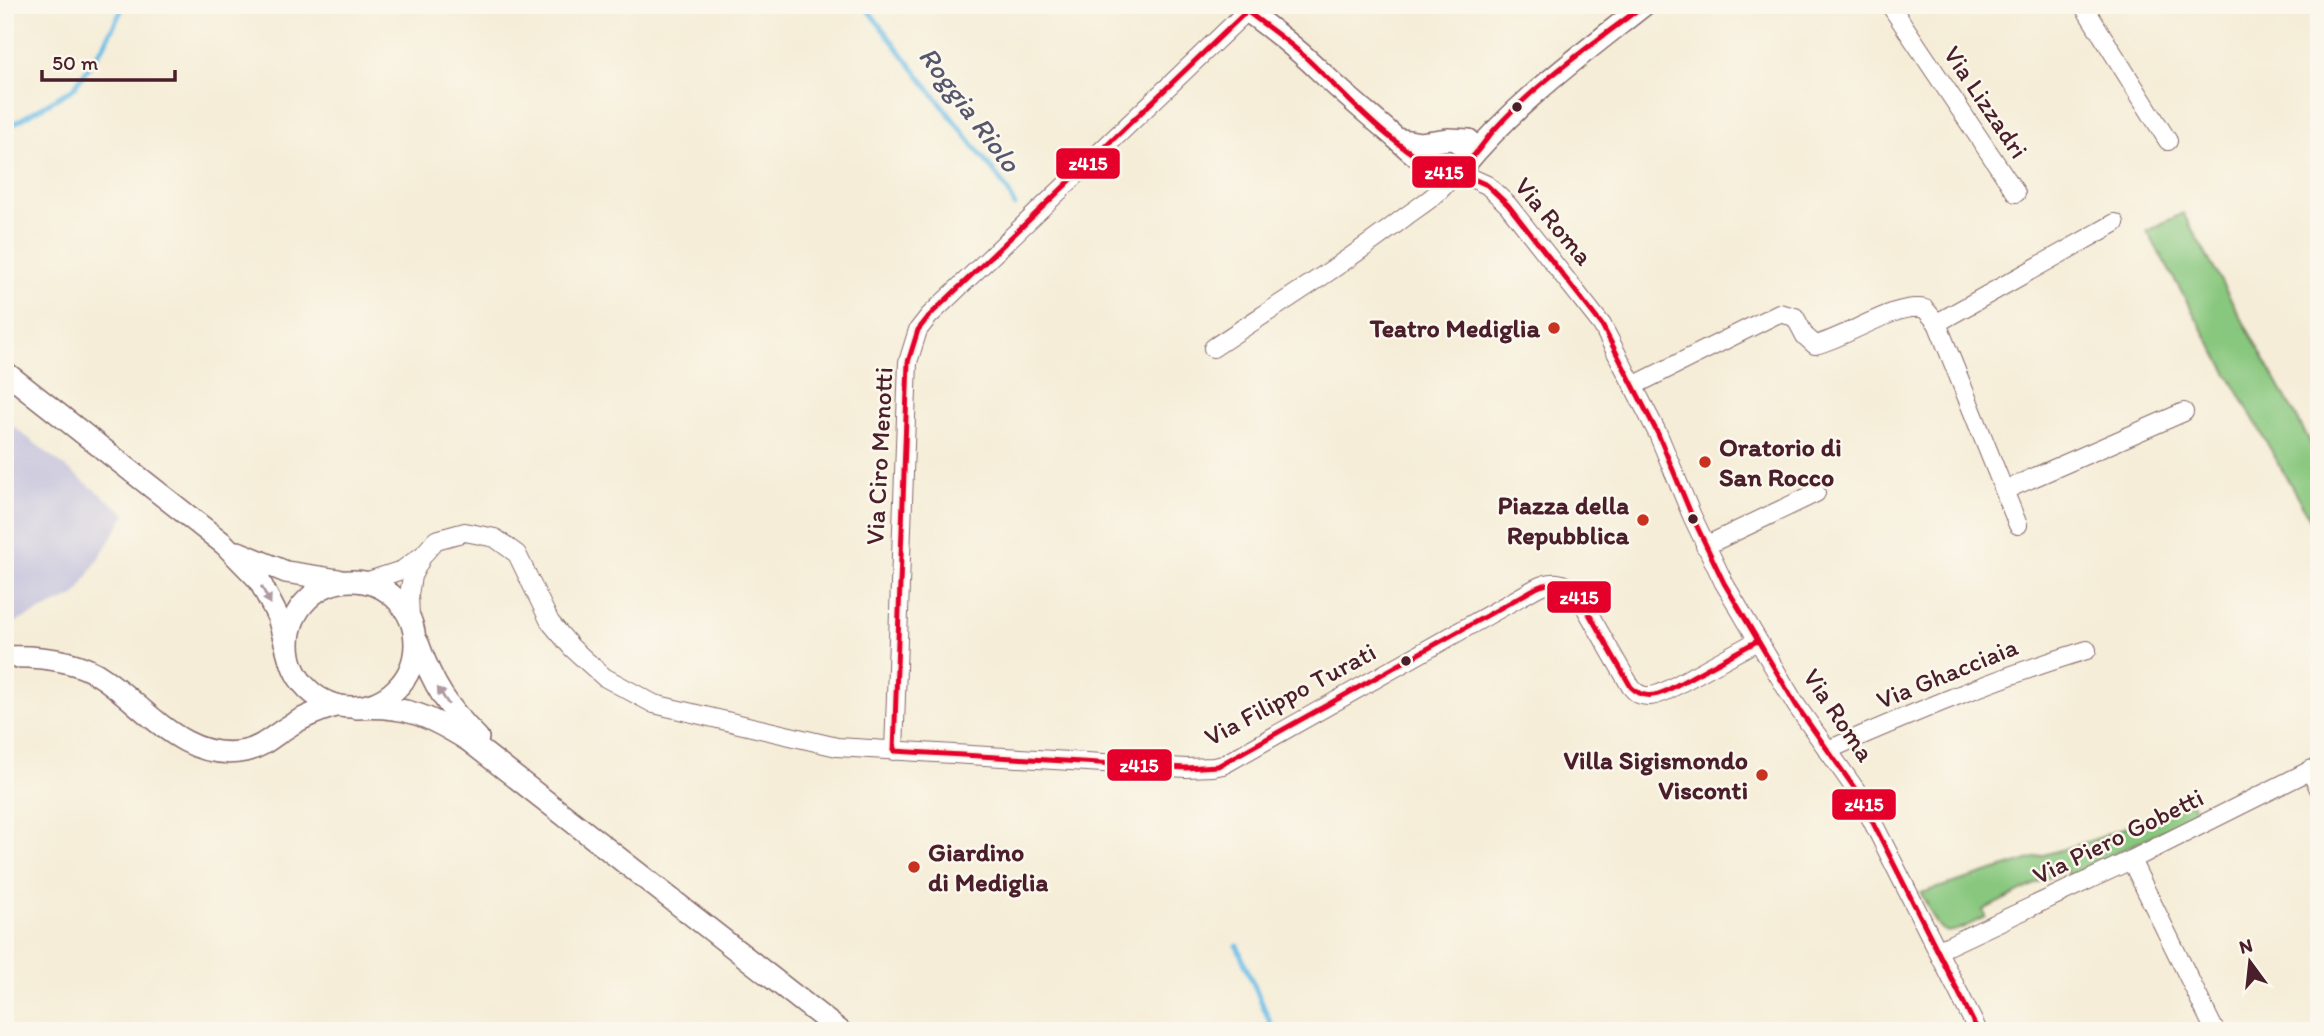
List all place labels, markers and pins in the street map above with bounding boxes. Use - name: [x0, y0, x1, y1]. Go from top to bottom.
- unlabelled marker: [1510, 100, 1524, 114]
- place label: Teatro Mediglia: [1369, 312, 1540, 344]
- marker: Teatro Mediglia: [1546, 320, 1562, 336]
- place label: Oratorio di San Rocco: [1719, 431, 1842, 493]
- marker: Oratorio di San Rocco: [1697, 454, 1713, 470]
- place label: Piazza della Repubblica: [1497, 489, 1629, 551]
- marker: Piazza della Repubblica: [1635, 512, 1651, 528]
- unlabelled marker: [1686, 512, 1700, 526]
- unlabelled marker: [1399, 654, 1413, 668]
- place label: Villa Sigismondo Visconti: [1563, 744, 1748, 806]
- marker: Villa Sigismondo Visconti: [1754, 767, 1770, 783]
- place label: Giardino di Mediglia: [928, 836, 1049, 898]
- marker: Giardino di Mediglia: [906, 859, 922, 875]

